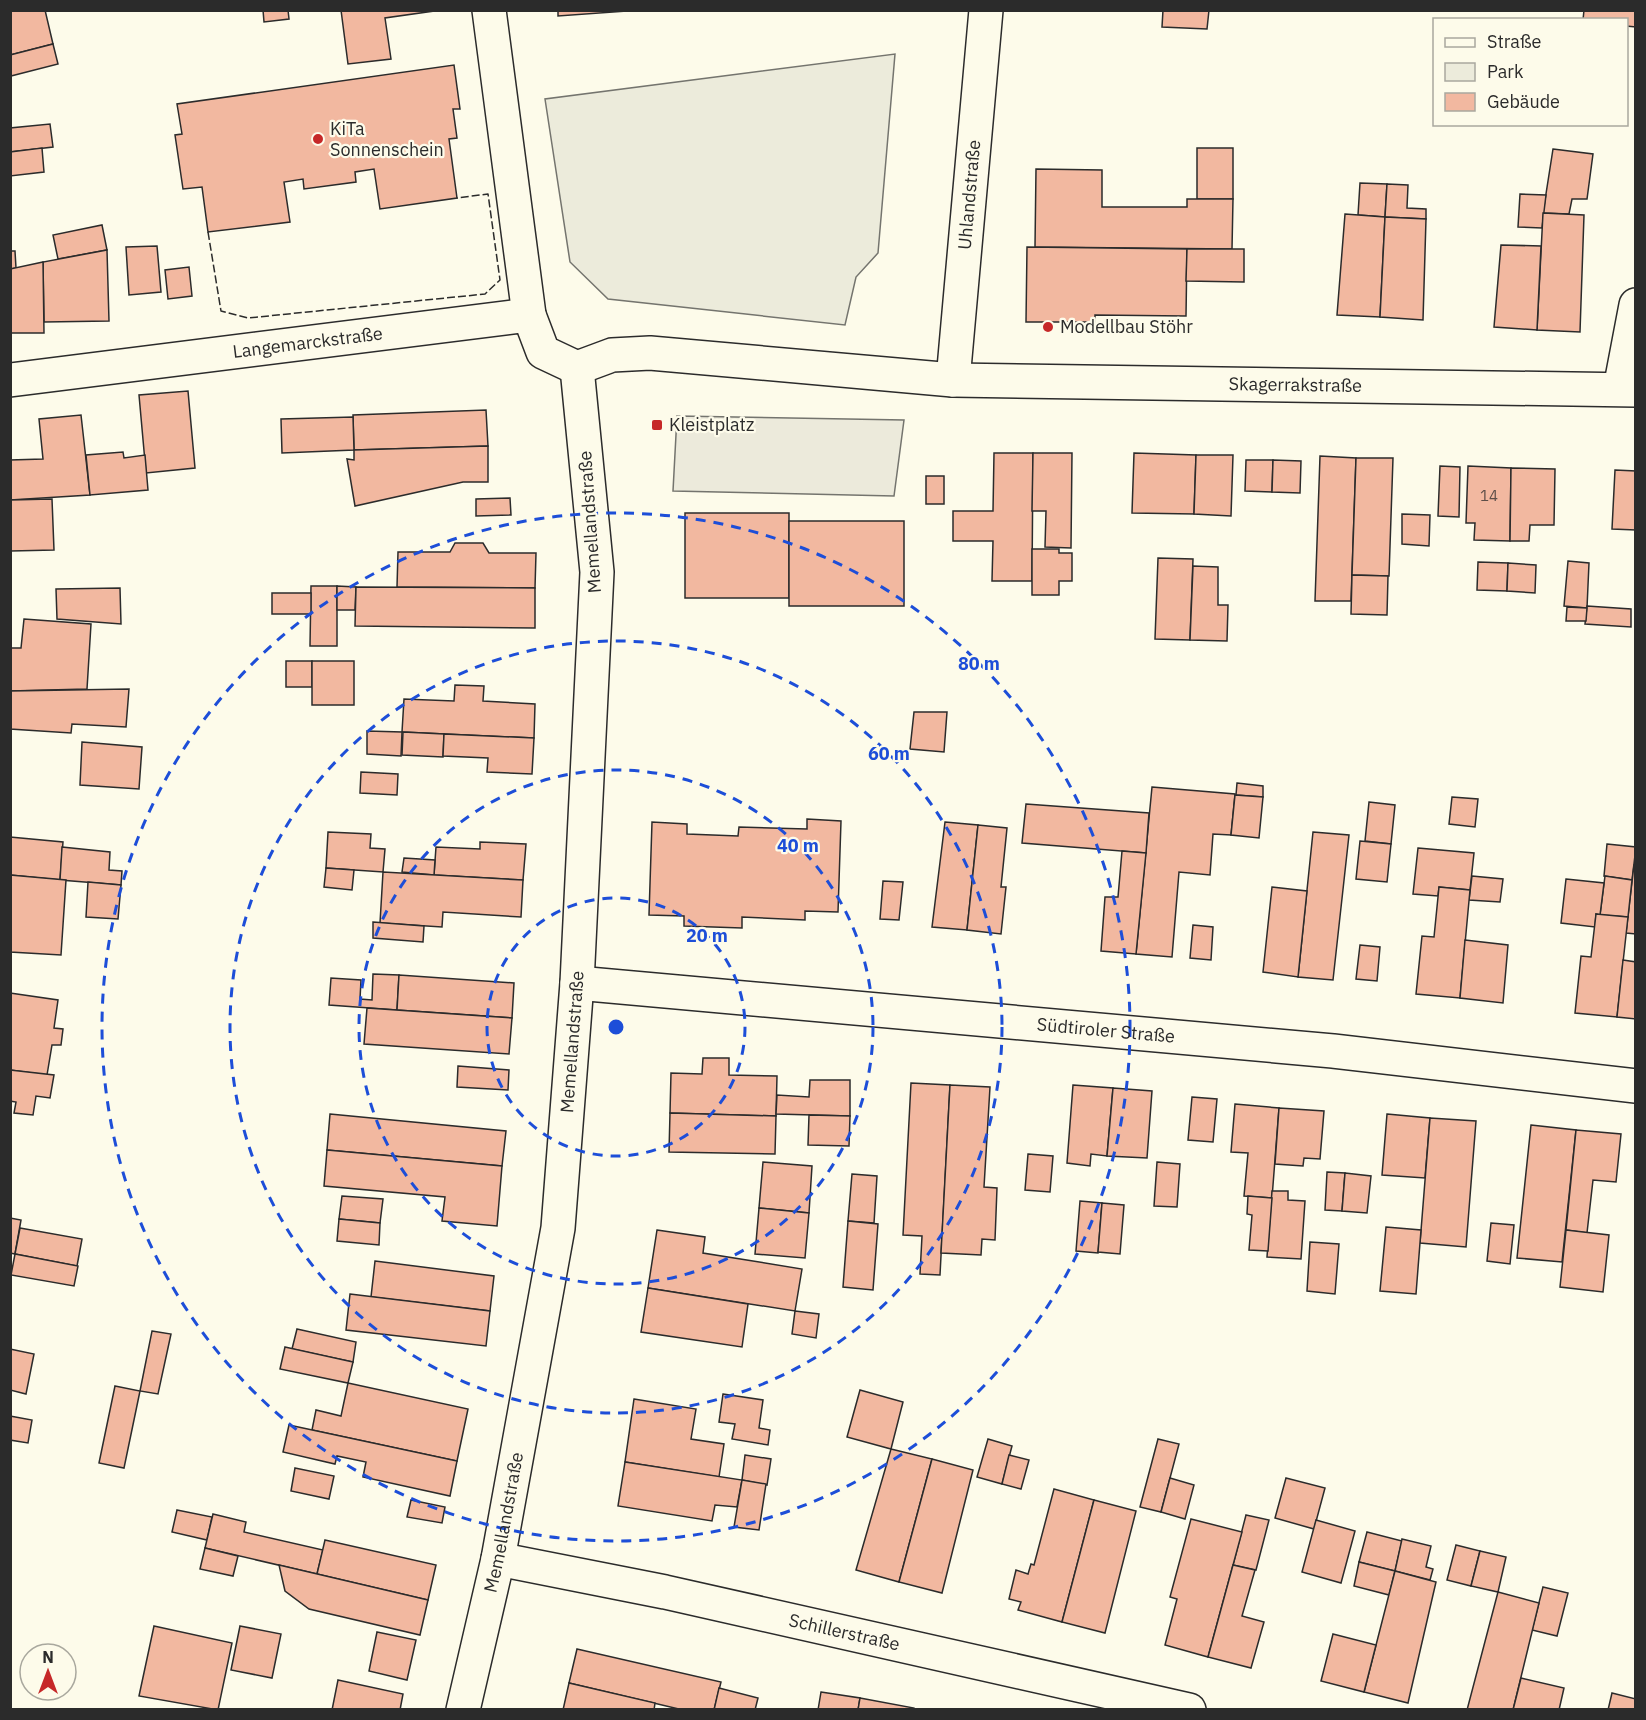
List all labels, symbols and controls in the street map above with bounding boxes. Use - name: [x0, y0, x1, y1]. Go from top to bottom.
- legend: [1433, 18, 1628, 126]
- text: Straße: [1487, 30, 1541, 53]
- text: Park: [1487, 60, 1524, 83]
- text: Gebäude: [1487, 90, 1560, 113]
- place label: KiTa Sonnenschein: [330, 117, 444, 161]
- marker: KiTa Sonnenschein: [311, 132, 325, 146]
- street label: Uhlandstraße: [953, 139, 985, 251]
- place label: Modellbau Stöhr: [1060, 315, 1193, 338]
- marker: Modellbau Stöhr: [1041, 320, 1055, 334]
- street label: Langemarckstraße: [231, 321, 384, 363]
- street label: Skagerrakstraße: [1228, 372, 1362, 397]
- place label: Kleistplatz: [669, 413, 754, 436]
- marker: Kleistplatz: [650, 418, 664, 432]
- street label: Memellandstraße: [573, 450, 606, 594]
- house number: 14: [1480, 486, 1498, 505]
- text: 80 m: [958, 652, 1000, 675]
- text: 60 m: [868, 742, 910, 765]
- text: 40 m: [777, 834, 819, 857]
- text: 20 m: [686, 924, 728, 947]
- street label: Memellandstraße: [555, 970, 589, 1114]
- street label: Südtiroler Straße: [1036, 1012, 1176, 1048]
- centre of rings: [606, 1017, 626, 1037]
- street label: Memellandstraße: [479, 1450, 528, 1595]
- street label: Schillerstraße: [787, 1608, 902, 1656]
- north arrow: [18, 1642, 78, 1702]
- text: N: [42, 1647, 54, 1667]

